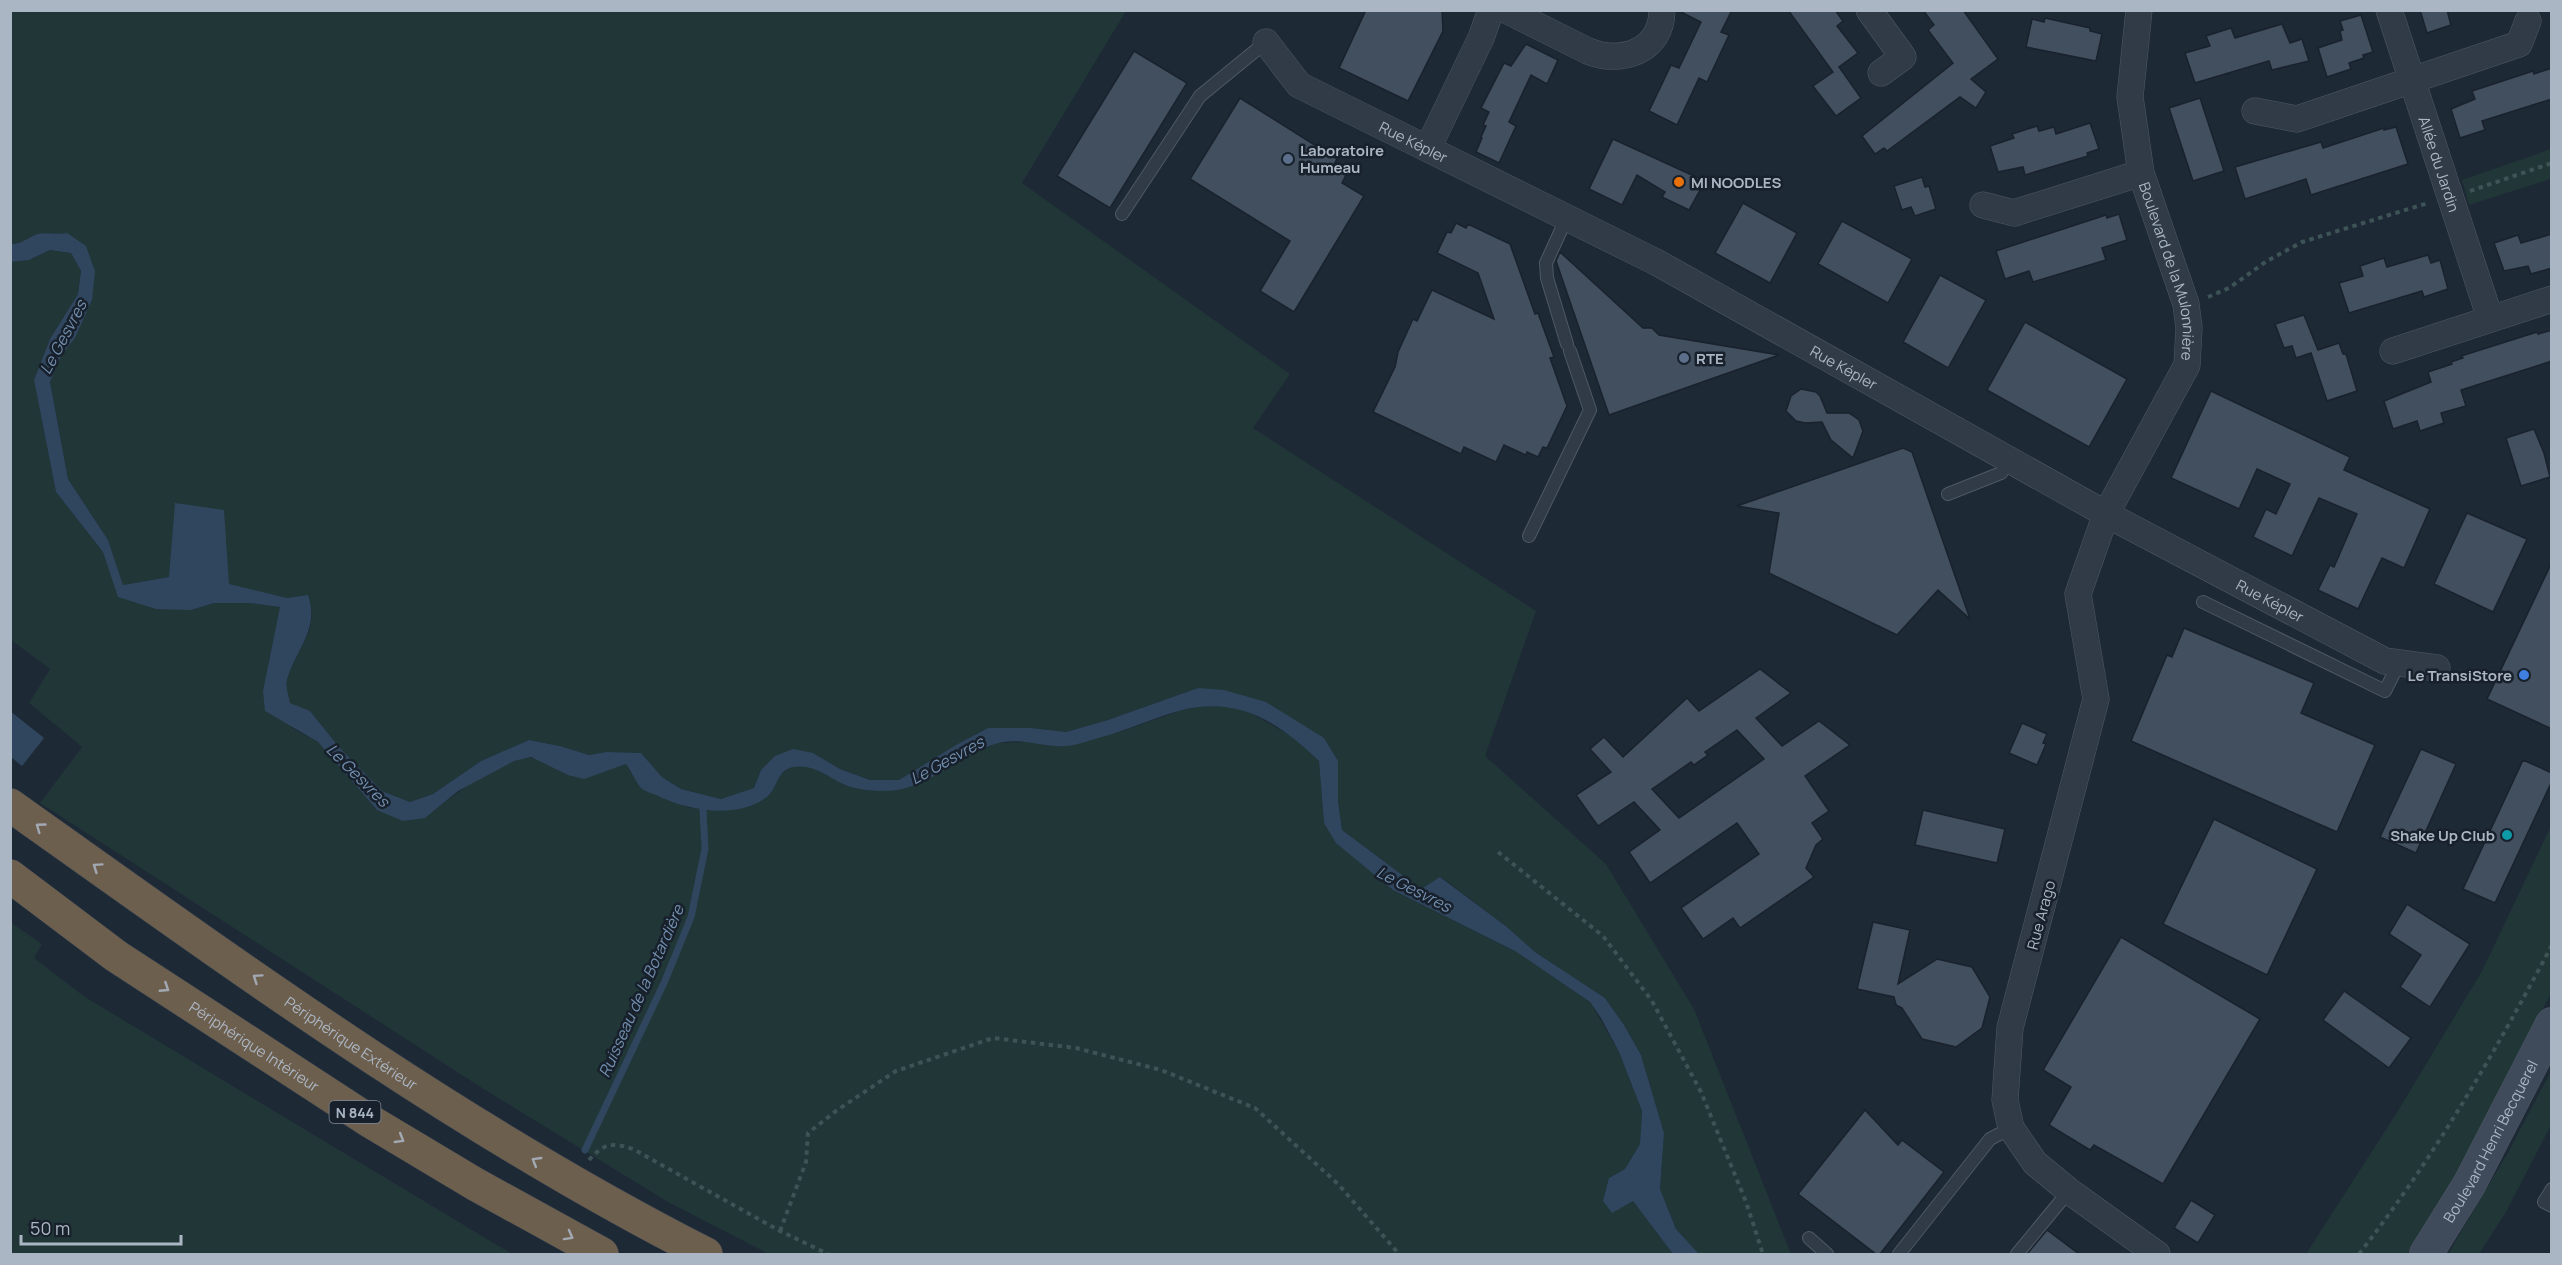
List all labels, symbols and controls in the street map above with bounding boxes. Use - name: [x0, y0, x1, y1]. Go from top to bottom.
- street label: Allée du Jardin: [2414, 113, 2465, 215]
- street label: Rue Képler: [1376, 116, 1452, 168]
- place label: Laboratoire Humeau: [1300, 140, 1384, 178]
- marker: Laboratoire Humeau: [1281, 152, 1295, 166]
- place label: MI NOODLES: [1691, 172, 1781, 193]
- marker: MI NOODLES: [1672, 175, 1686, 189]
- street label: Boulevard de la Mulonnière: [2134, 179, 2200, 361]
- water label: Le Gesvres: [34, 295, 92, 378]
- street label: Rue Képler: [1807, 340, 1882, 395]
- place label: RTE: [1696, 348, 1724, 369]
- marker: RTE: [1677, 351, 1691, 365]
- street label: Rue Képler: [2233, 574, 2308, 627]
- place label: Le TransiStore: [2407, 665, 2512, 686]
- marker: Le TransiStore: [2517, 668, 2531, 682]
- water label: Le Gesvres: [906, 730, 989, 789]
- water label: Le Gesvres: [322, 739, 396, 813]
- one-way arrow: [35, 823, 46, 834]
- place label: Shake Up Club: [2390, 825, 2495, 846]
- marker: Shake Up Club: [2500, 828, 2514, 842]
- water label: Le Gesvres: [1373, 861, 1456, 918]
- one-way arrow: [92, 863, 103, 874]
- street label: Rue Arago: [2022, 878, 2060, 952]
- water label: Ruisseau de la Botardière: [593, 900, 690, 1081]
- one-way arrow: [253, 974, 264, 985]
- one-way arrow: [158, 981, 169, 992]
- street label: Périphérique Extérieur: [281, 991, 422, 1095]
- street label: Périphérique Intérieur: [185, 996, 324, 1096]
- street label: Boulevard Henri Becquerel: [2438, 1056, 2542, 1226]
- road number: N 844: [330, 1101, 380, 1123]
- one-way arrow: [394, 1131, 404, 1143]
- one-way arrow: [532, 1157, 542, 1169]
- scale bar: [21, 1208, 182, 1246]
- text: 50 m: [30, 1216, 70, 1240]
- one-way arrow: [563, 1229, 573, 1240]

